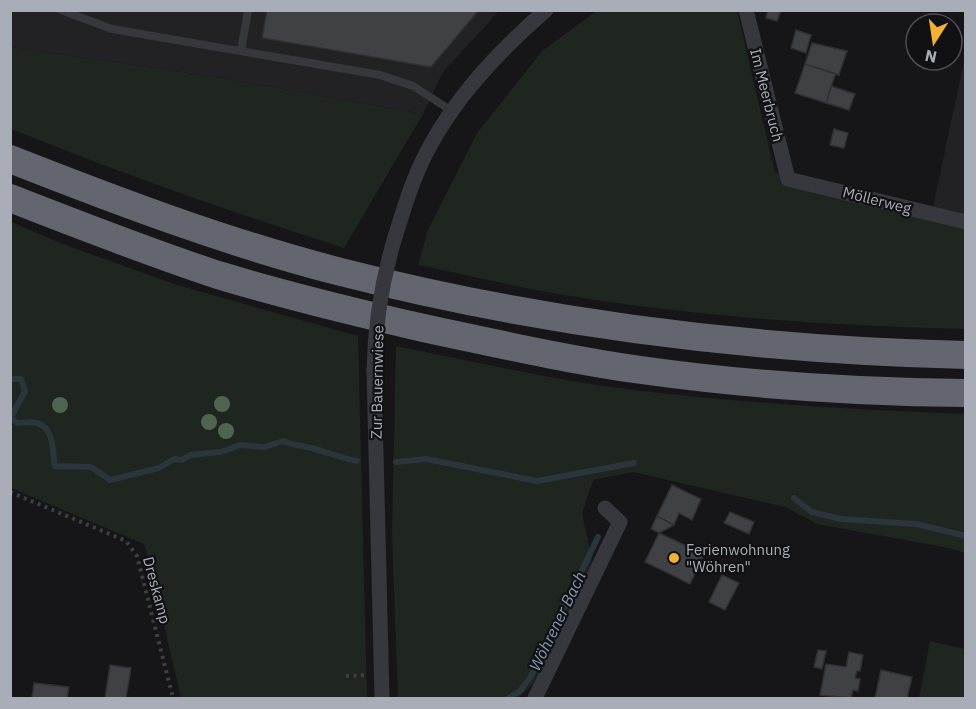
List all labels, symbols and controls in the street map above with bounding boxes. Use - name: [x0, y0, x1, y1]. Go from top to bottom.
- north arrow: [904, 12, 964, 72]
- street label: Im Meerbruch: [746, 46, 788, 144]
- text: N: [923, 46, 939, 68]
- street label: Möllerweg: [841, 182, 913, 218]
- street label: Zur Bauernwiese: [367, 325, 387, 439]
- place label: Ferienwohnung "Wöhren": [686, 540, 790, 576]
- marker: Ferienwohnung "Wöhren": [667, 551, 681, 565]
- street label: Dreskamp: [139, 554, 175, 626]
- water label: Wöhrener Bach: [524, 568, 590, 674]

